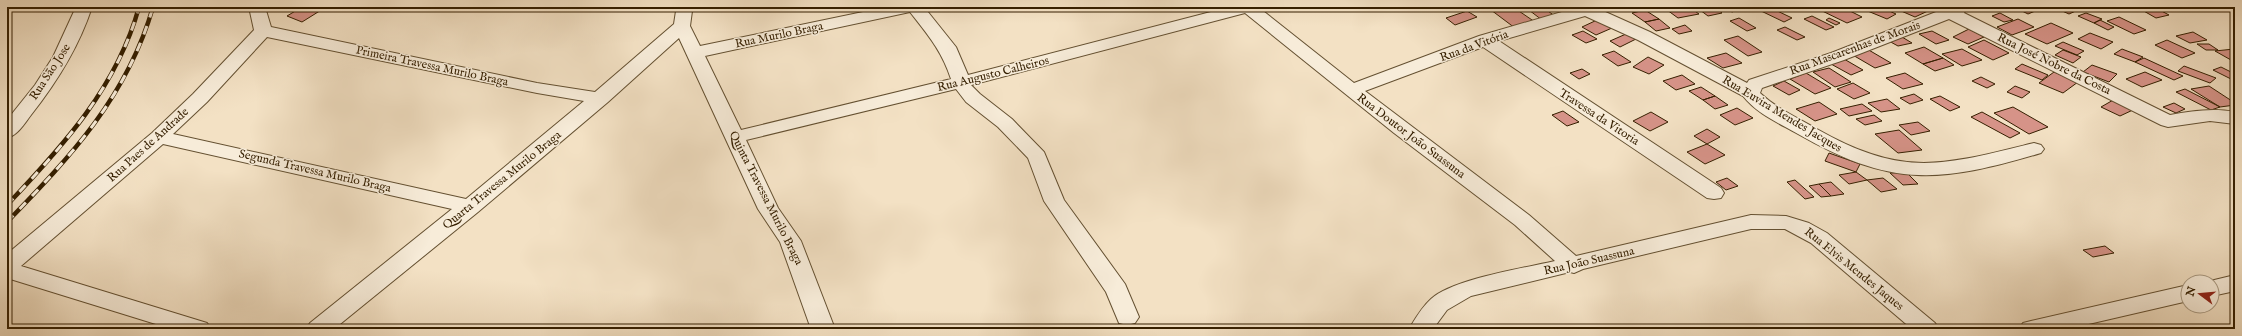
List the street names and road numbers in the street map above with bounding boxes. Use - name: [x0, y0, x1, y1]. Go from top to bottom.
- street label: Rua Mascarenhas de Morais: [1788, 17, 1922, 79]
- street label: Rua Murilo Braga: [734, 18, 825, 52]
- street label: Rua da Vitória: [1438, 26, 1511, 65]
- street label: Rua José Nobre da Costa: [1994, 30, 2114, 99]
- street label: Rua São Jose: [26, 41, 75, 104]
- street label: Primeira Travessa Murilo Braga: [354, 42, 510, 90]
- street label: Rua Augusto Calheiros: [935, 53, 1051, 95]
- street label: Rua Euvira Mendes Jacques: [1719, 72, 1845, 157]
- street label: Travessa da Vitoria: [1556, 85, 1643, 149]
- street label: Rua Doutor João Suassuna: [1353, 90, 1469, 183]
- street label: Rua Paes de Andrade: [104, 104, 192, 186]
- street label: Quarta Travessa Murilo Braga: [440, 127, 565, 233]
- street label: Quinta Travessa Murilo Braga: [726, 129, 807, 268]
- street label: Segunda Travessa Murilo Braga: [237, 146, 393, 196]
- street label: Rua Elvis Mendes Jaques: [1801, 224, 1907, 314]
- street label: Rua João Suassuna: [1542, 243, 1637, 280]

